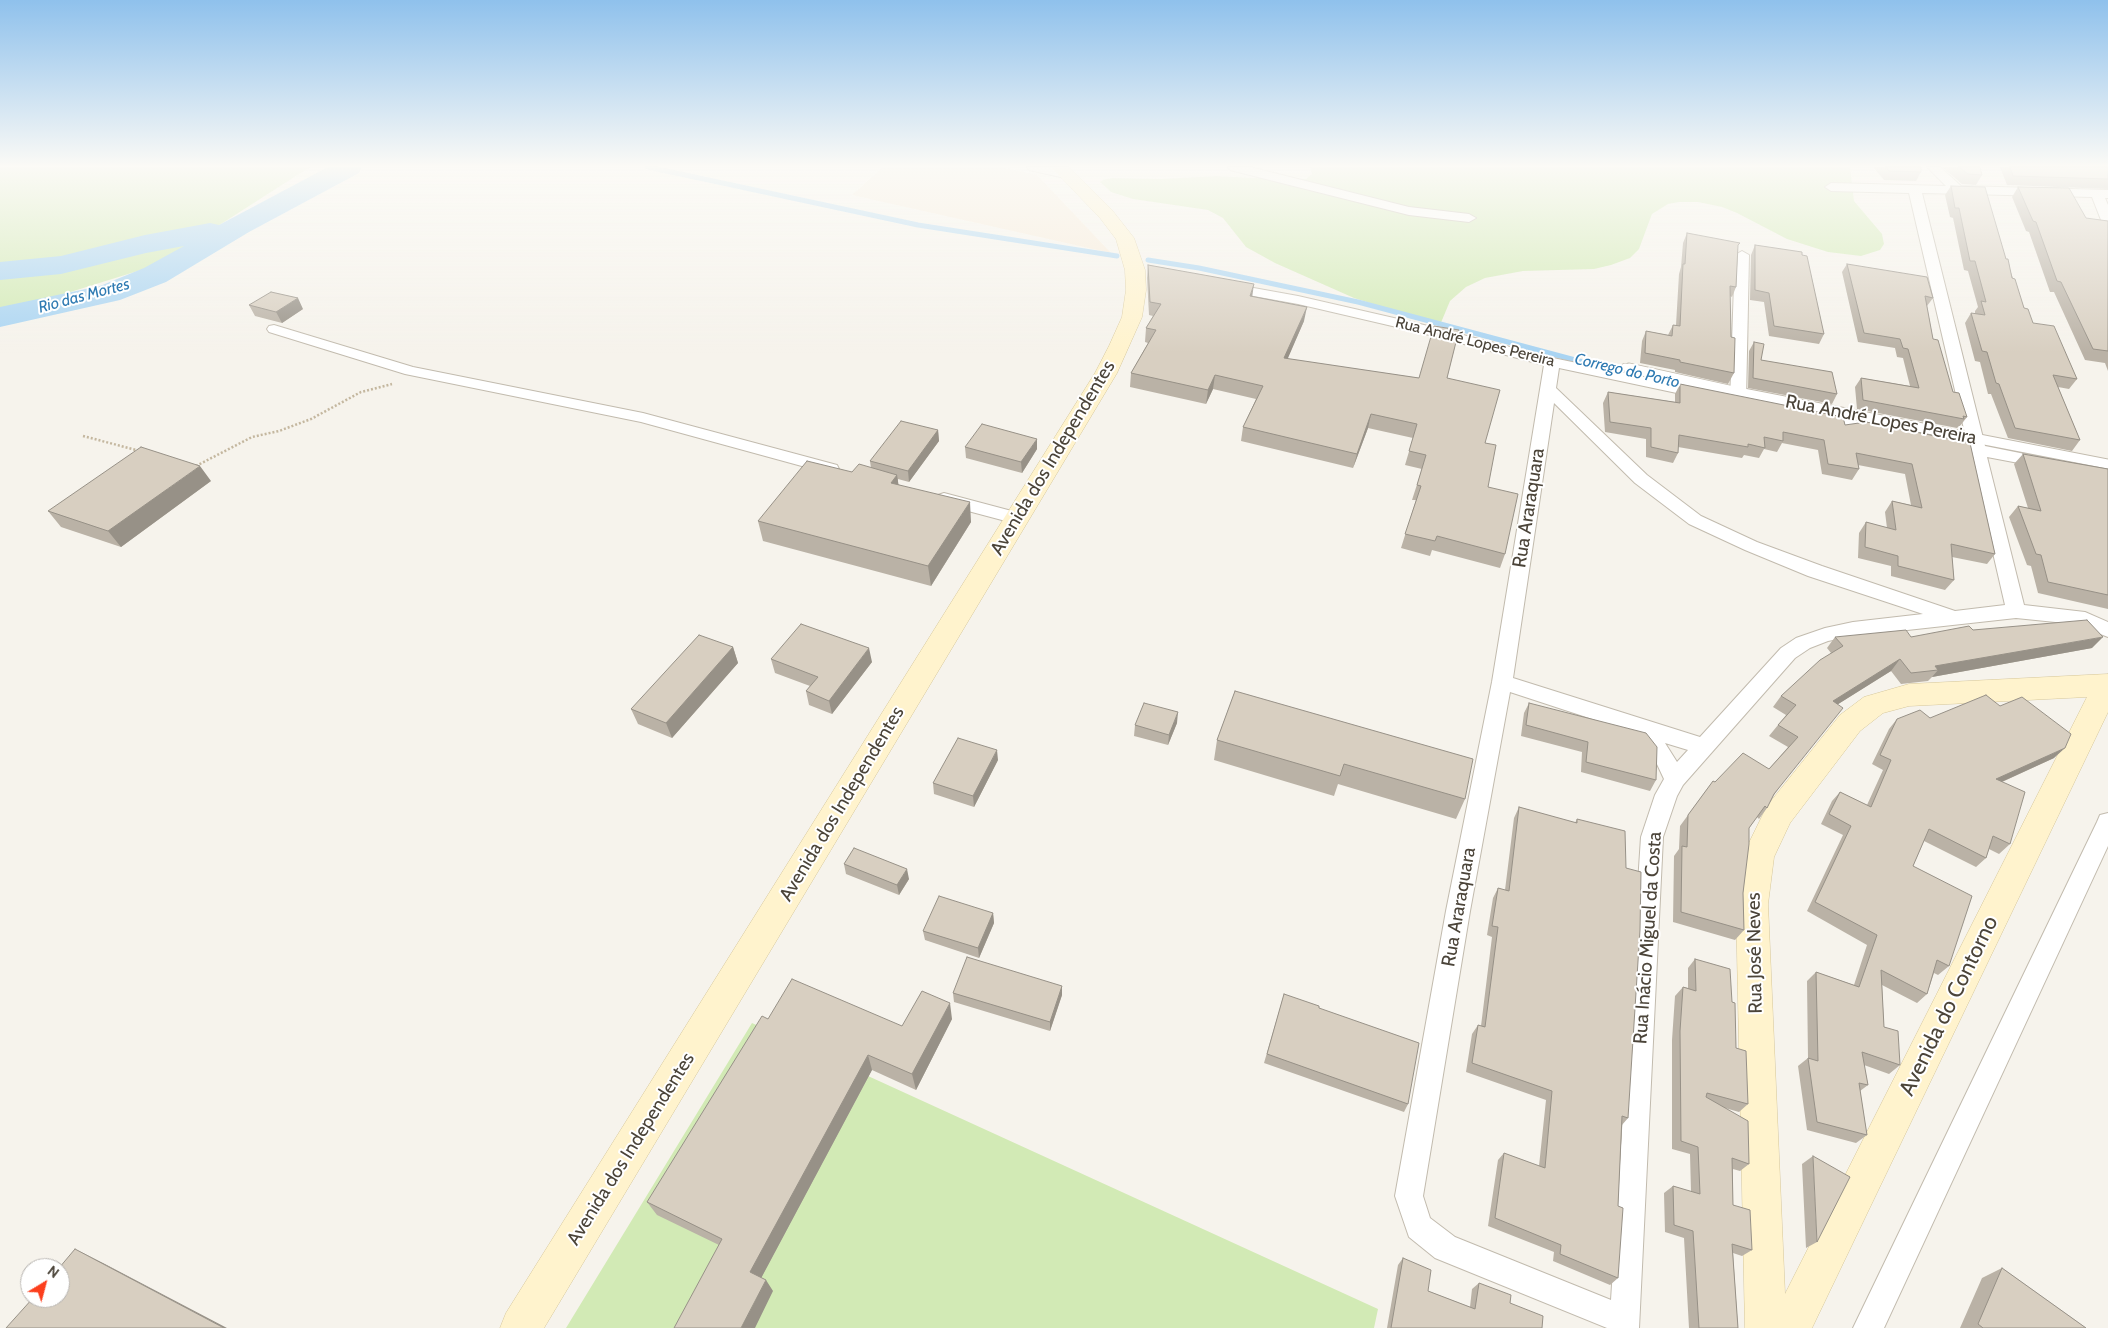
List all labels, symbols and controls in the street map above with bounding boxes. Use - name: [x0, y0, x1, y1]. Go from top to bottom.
- water label: Rio das Mortes: [36, 275, 132, 317]
- street label: Rua André Lopes Pereira: [1393, 313, 1557, 371]
- water label: Corrego do Porto: [1573, 350, 1681, 392]
- street label: Avenida dos Independentes: [986, 357, 1120, 559]
- street label: Rua André Lopes Pereira: [1783, 390, 1979, 450]
- street label: Rua Araraquara: [1508, 447, 1550, 569]
- street label: Avenida dos Independentes: [775, 703, 909, 905]
- street label: Rua Inácio Miguel da Costa: [1629, 831, 1667, 1045]
- street label: Rua Araraquara: [1437, 845, 1481, 969]
- street label: Rua José Neves: [1743, 892, 1767, 1014]
- street label: Avenida do Contorno: [1894, 912, 2004, 1100]
- street label: Avenida dos Independentes: [562, 1048, 700, 1250]
- north arrow: [20, 1258, 70, 1308]
- text: N: [44, 1262, 63, 1282]

